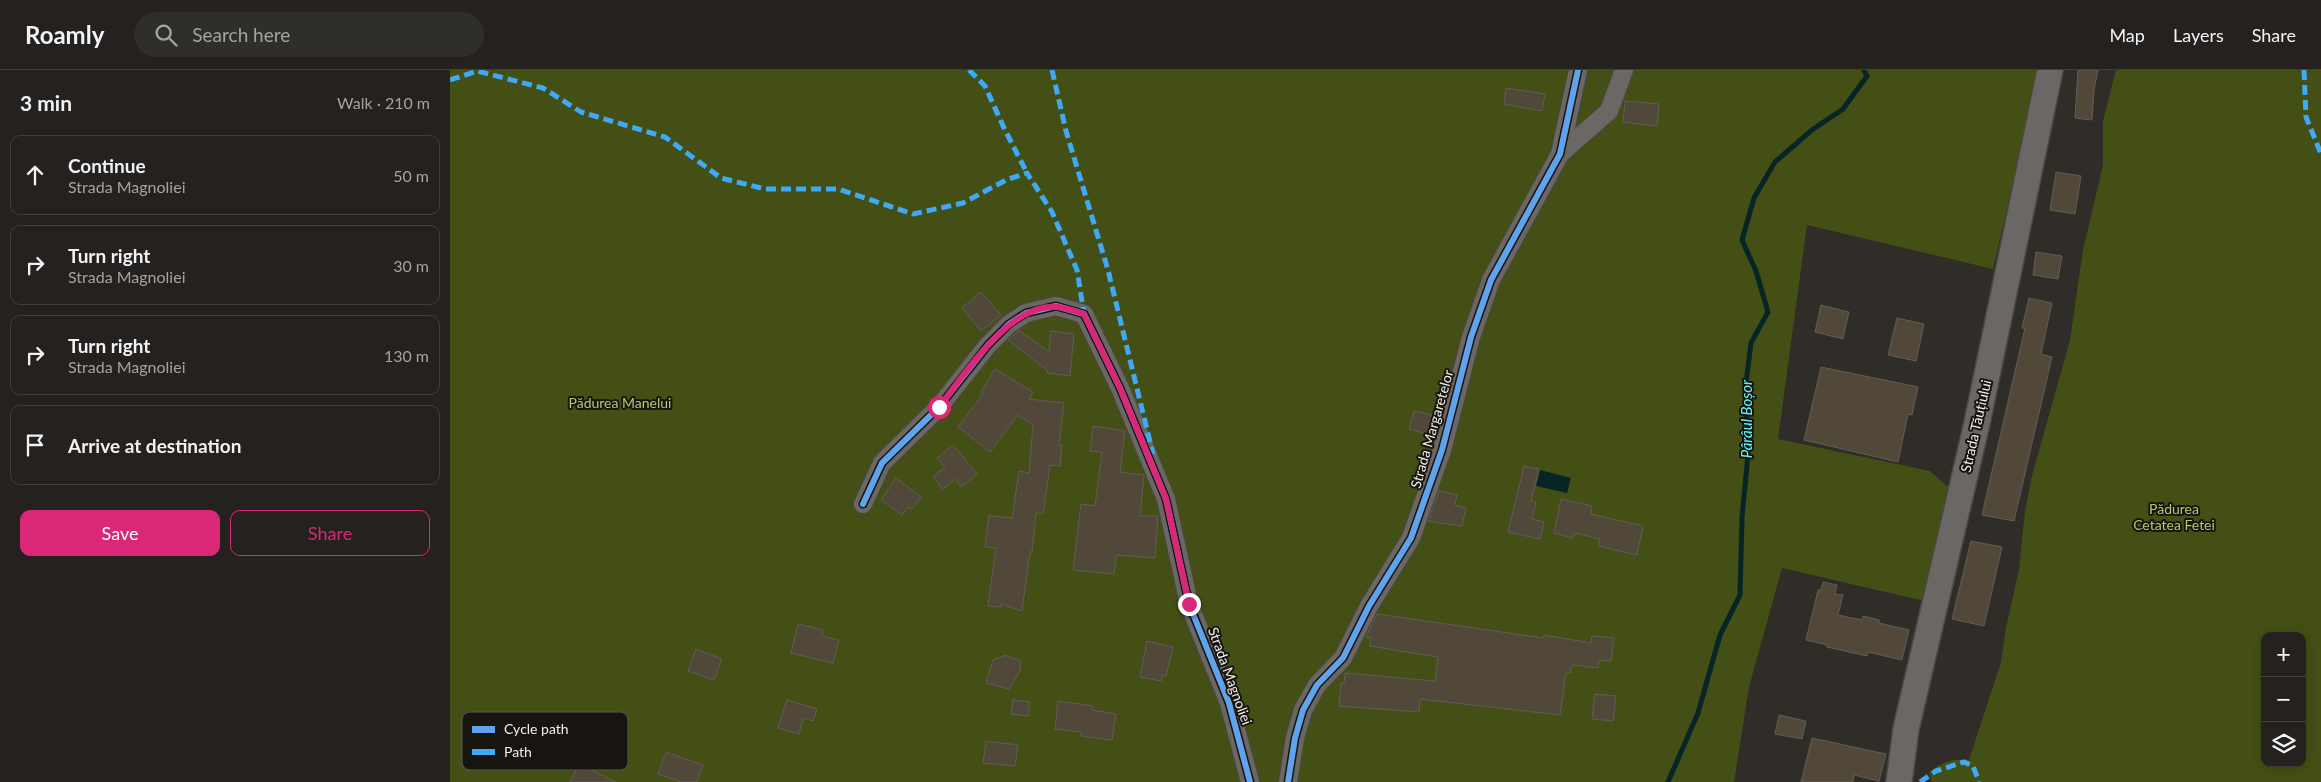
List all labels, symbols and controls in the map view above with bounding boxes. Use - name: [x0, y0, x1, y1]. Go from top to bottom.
- search box: [134, 12, 484, 57]
- text: Roamly: [25, 20, 104, 49]
- icon: search: [152, 21, 180, 49]
- text: Search here: [192, 23, 290, 46]
- text: Map: [2109, 24, 2145, 46]
- text: Layers: [2173, 24, 2224, 46]
- text: Share: [2252, 24, 2296, 46]
- text: 3 min: [20, 90, 72, 115]
- text: Walk · 210 m: [337, 93, 430, 112]
- text: Continue: [68, 154, 146, 177]
- icon: ahead: [21, 161, 49, 189]
- text: 50 m: [393, 166, 429, 185]
- text: Strada Magnoliei: [68, 177, 186, 196]
- text: Turn right: [68, 244, 150, 267]
- icon: right: [21, 251, 49, 279]
- text: 30 m: [393, 256, 429, 275]
- text: Strada Magnoliei: [68, 267, 186, 286]
- text: Turn right: [68, 334, 150, 357]
- icon: right: [21, 341, 49, 369]
- text: 130 m: [384, 346, 429, 365]
- text: Strada Magnoliei: [68, 357, 186, 376]
- street label: Strada Margaretelor: [1406, 368, 1457, 490]
- street label: Strada Tăuțiului: [1957, 378, 1994, 474]
- water label: Pârâul Boșor: [1737, 379, 1755, 458]
- park label: Pădurea Manelui: [569, 394, 671, 411]
- route start: [928, 396, 951, 419]
- icon: arrive: [21, 431, 49, 459]
- text: Arrive at destination: [68, 434, 241, 457]
- park label: Pădurea Cetatea Fetei: [2133, 500, 2215, 533]
- button: Save: [20, 510, 220, 556]
- button: Share: [230, 510, 430, 556]
- route end: [1178, 593, 1201, 616]
- street label: Strada Magnoliei: [1205, 625, 1256, 727]
- map controls: [2261, 632, 2306, 767]
- button: +: [2261, 632, 2306, 677]
- button: −: [2261, 677, 2306, 722]
- legend: [462, 712, 628, 770]
- text: Cycle path: [504, 720, 569, 737]
- button: layers: [2261, 722, 2306, 767]
- text: Path: [504, 743, 532, 760]

